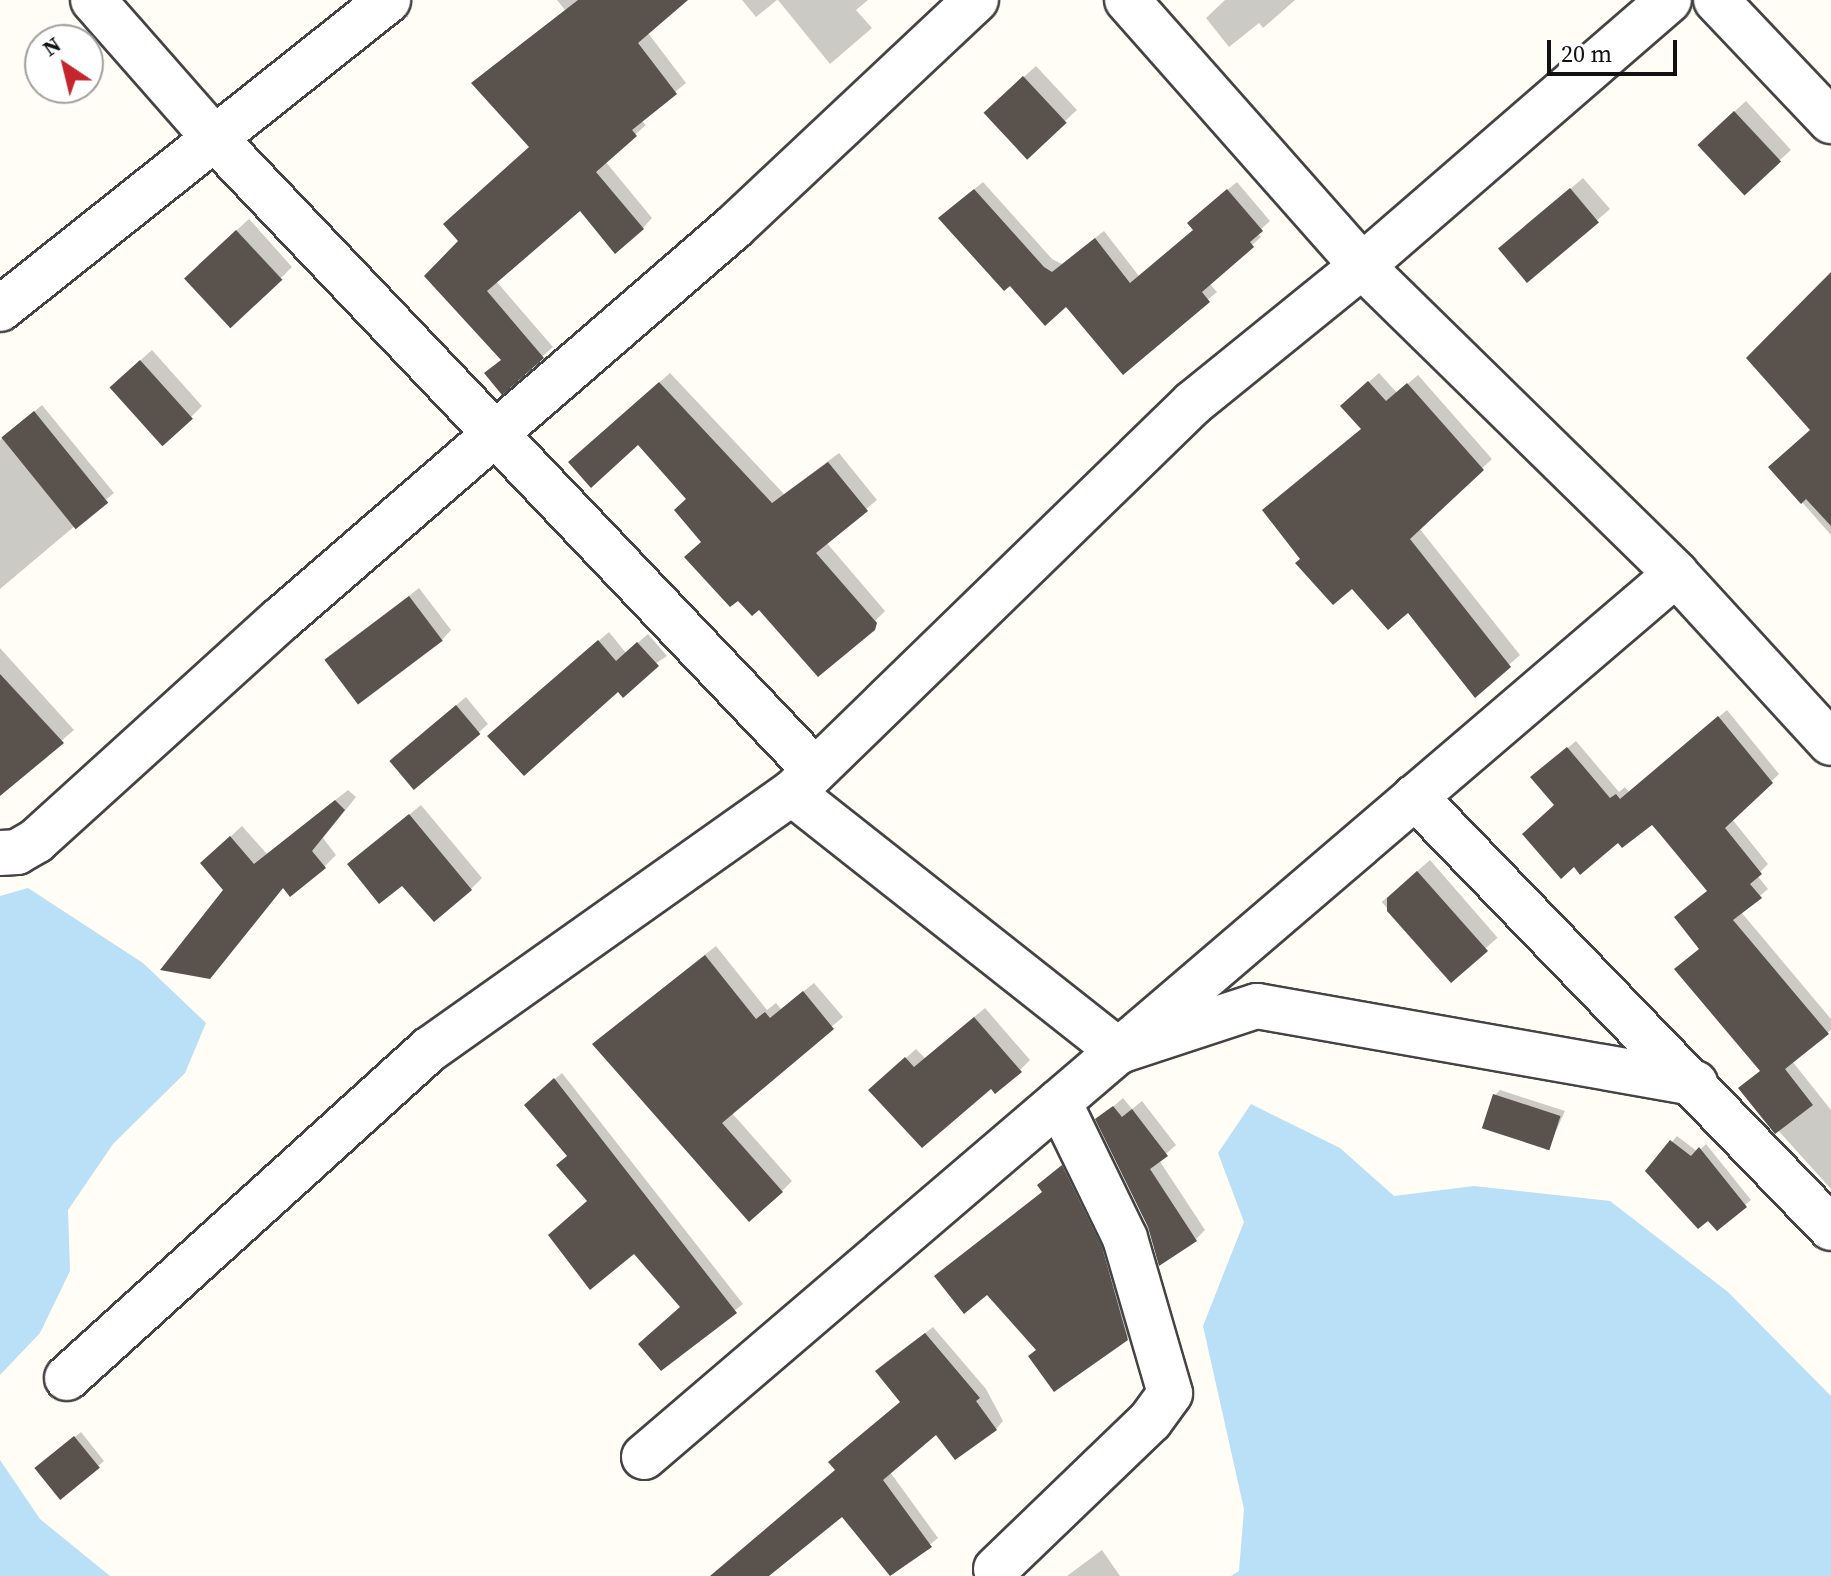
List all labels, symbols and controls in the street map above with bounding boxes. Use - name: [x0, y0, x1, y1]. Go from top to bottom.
- north arrow: [24, 24, 104, 104]
- scale bar: [1551, 24, 1681, 74]
- text: N: [36, 29, 67, 63]
- text: 20 m: [1561, 37, 1612, 70]

